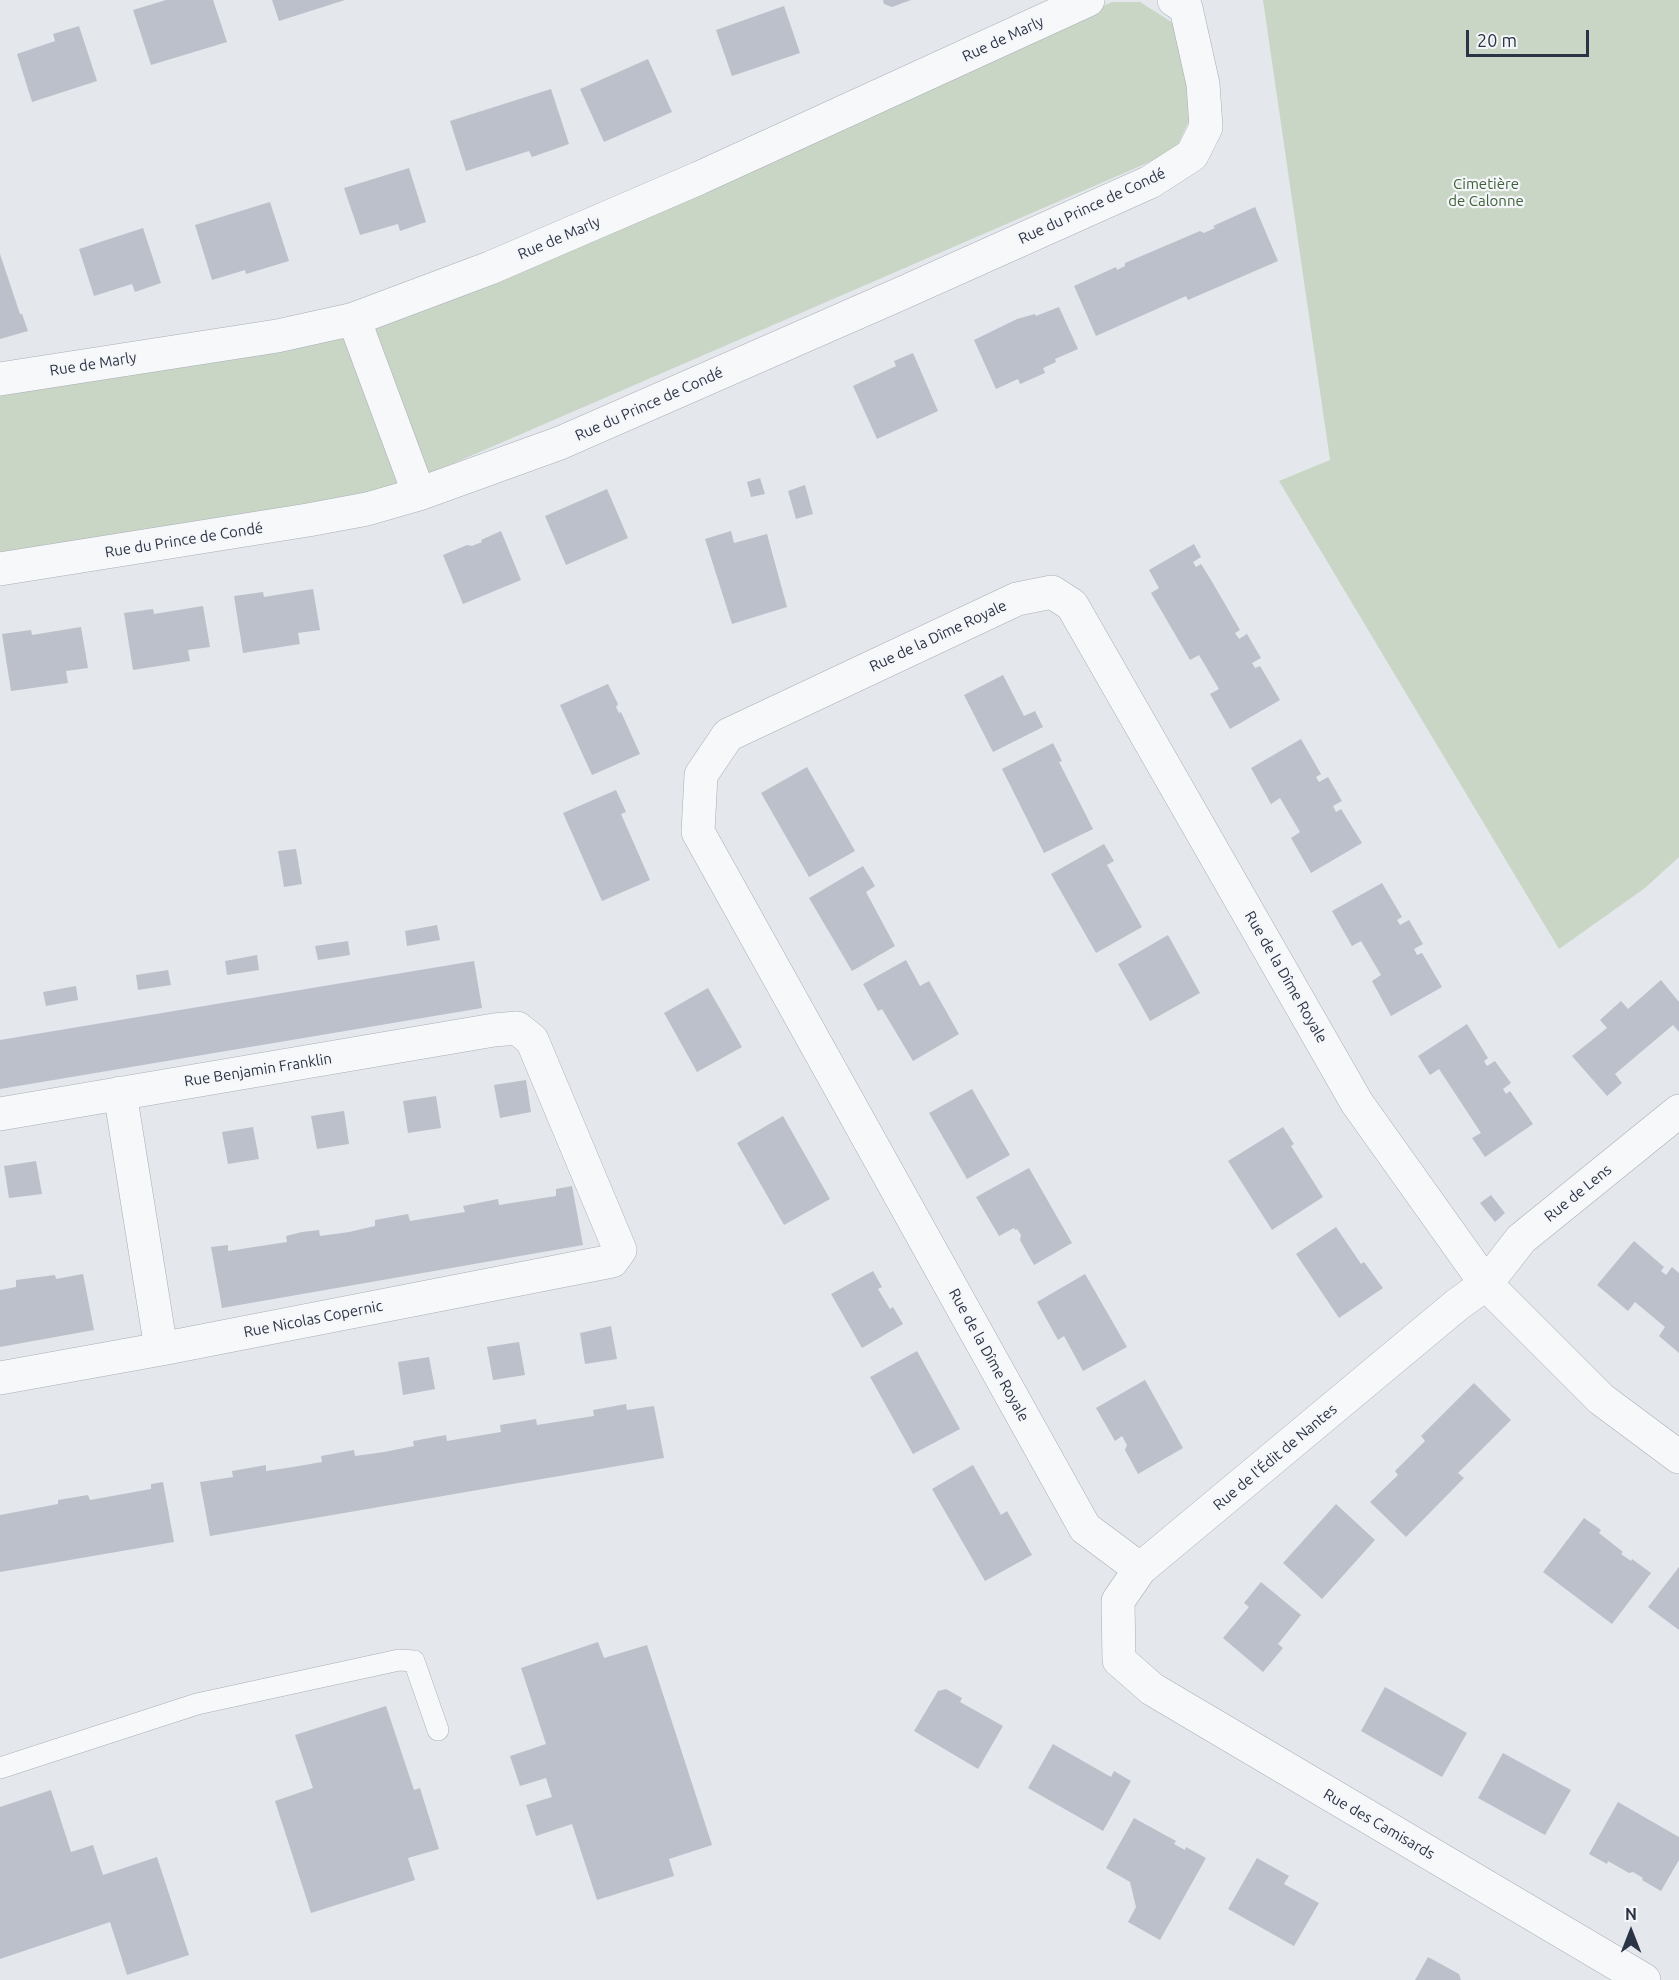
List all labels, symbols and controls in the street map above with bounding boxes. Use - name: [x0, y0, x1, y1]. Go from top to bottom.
- street label: Rue de Marly: [959, 12, 1047, 66]
- scale bar: [1469, 18, 1592, 56]
- text: 20 m: [1477, 30, 1517, 50]
- street label: Rue du Prince de Condé: [1016, 164, 1168, 248]
- park label: Cimetière de Calonne: [1448, 175, 1524, 210]
- street label: Rue de Marly: [515, 213, 603, 263]
- street label: Rue de Marly: [48, 348, 138, 380]
- street label: Rue du Prince de Condé: [572, 363, 726, 445]
- street label: Rue du Prince de Condé: [104, 519, 264, 561]
- street label: Rue de la Dîme Royale: [867, 596, 1009, 676]
- street label: Rue de la Dîme Royale: [1241, 908, 1331, 1046]
- street label: Rue Benjamin Franklin: [183, 1049, 333, 1091]
- street label: Rue de Lens: [1541, 1160, 1615, 1226]
- street label: Rue de la Dîme Royale: [945, 1285, 1033, 1425]
- street label: Rue Nicolas Copernic: [242, 1297, 384, 1341]
- street label: Rue de l'Édit de Nantes: [1210, 1400, 1340, 1514]
- street label: Rue des Camisards: [1320, 1785, 1438, 1863]
- north arrow: [1601, 1902, 1661, 1962]
- text: N: [1625, 1905, 1637, 1923]

